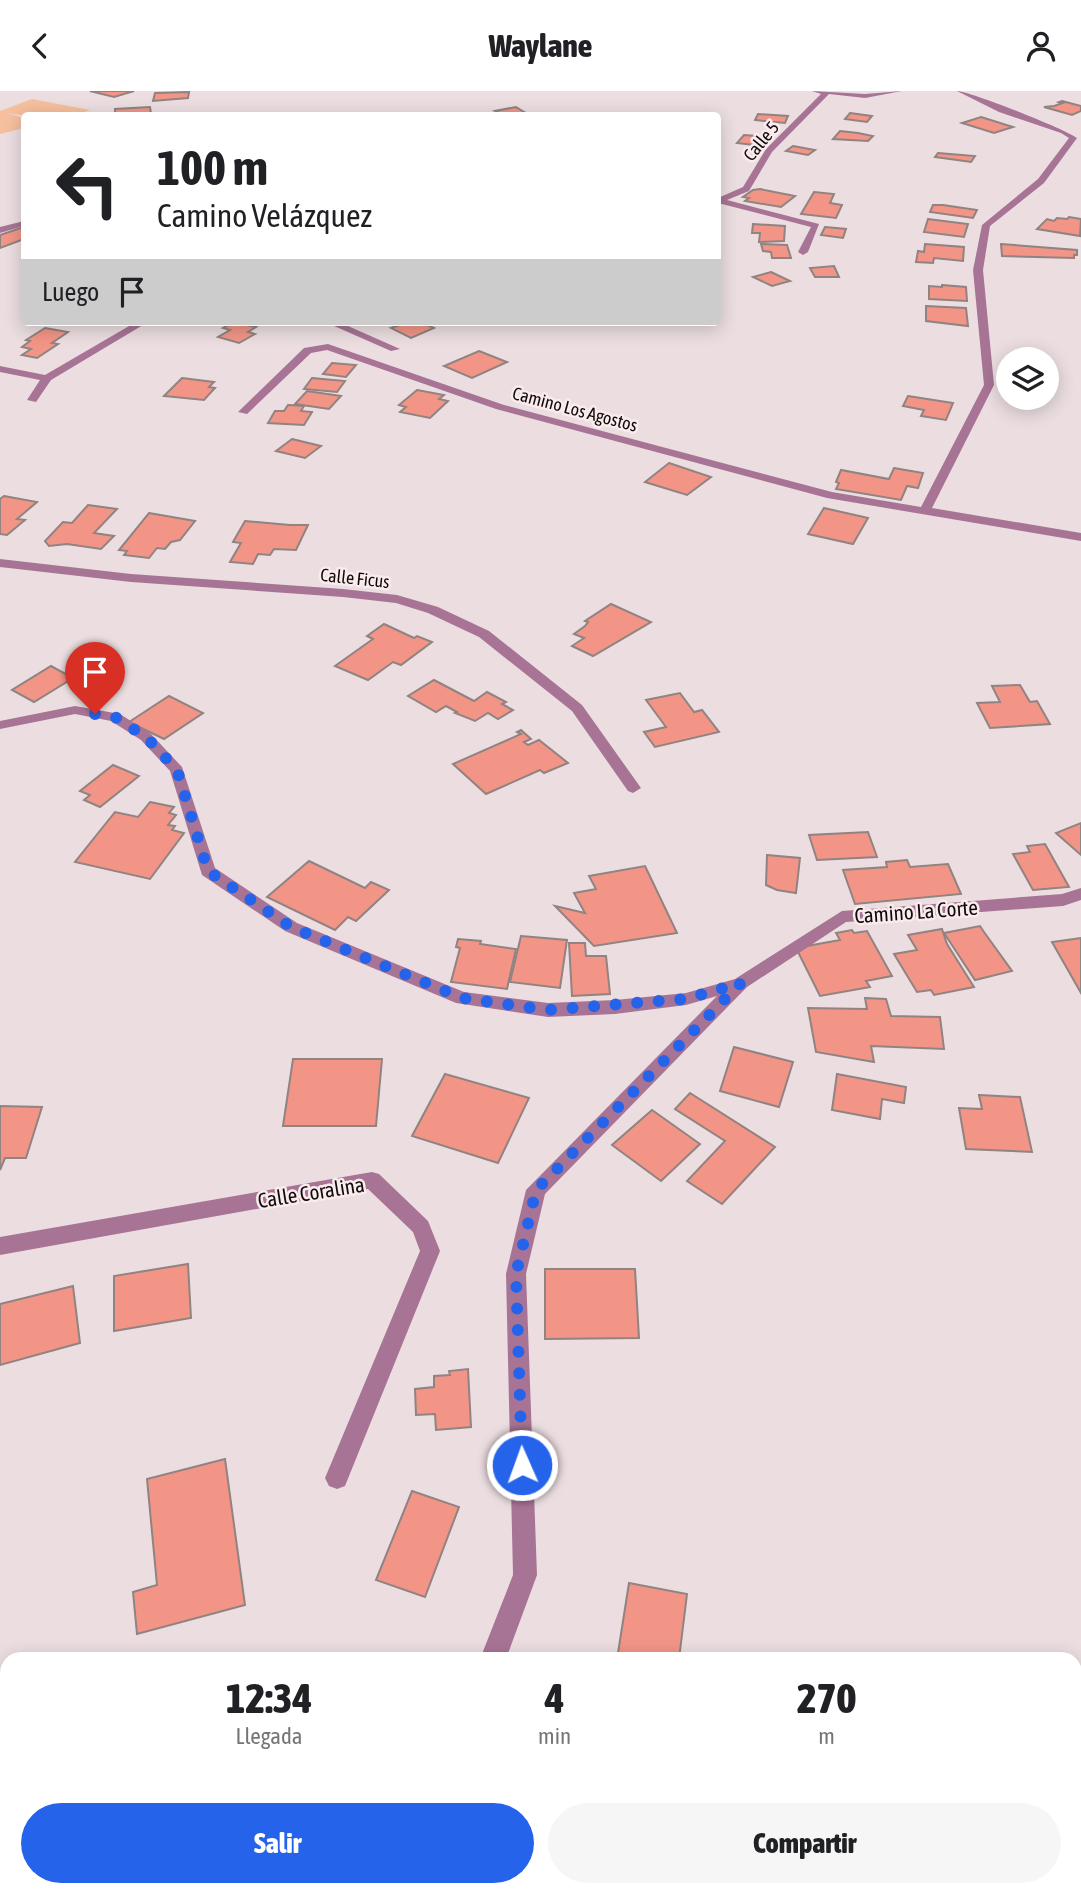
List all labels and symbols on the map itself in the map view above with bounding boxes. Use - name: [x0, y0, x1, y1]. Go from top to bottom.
- street label: Calle 5: [739, 117, 783, 165]
- street label: Camino Los Agostos: [510, 382, 640, 436]
- street label: Calle Ficus: [319, 564, 391, 592]
- pin: [65, 642, 125, 714]
- street label: Camino La Corte: [854, 895, 978, 927]
- street label: Calle Coralina: [256, 1172, 366, 1212]
- position arrow: [485, 1428, 559, 1502]

